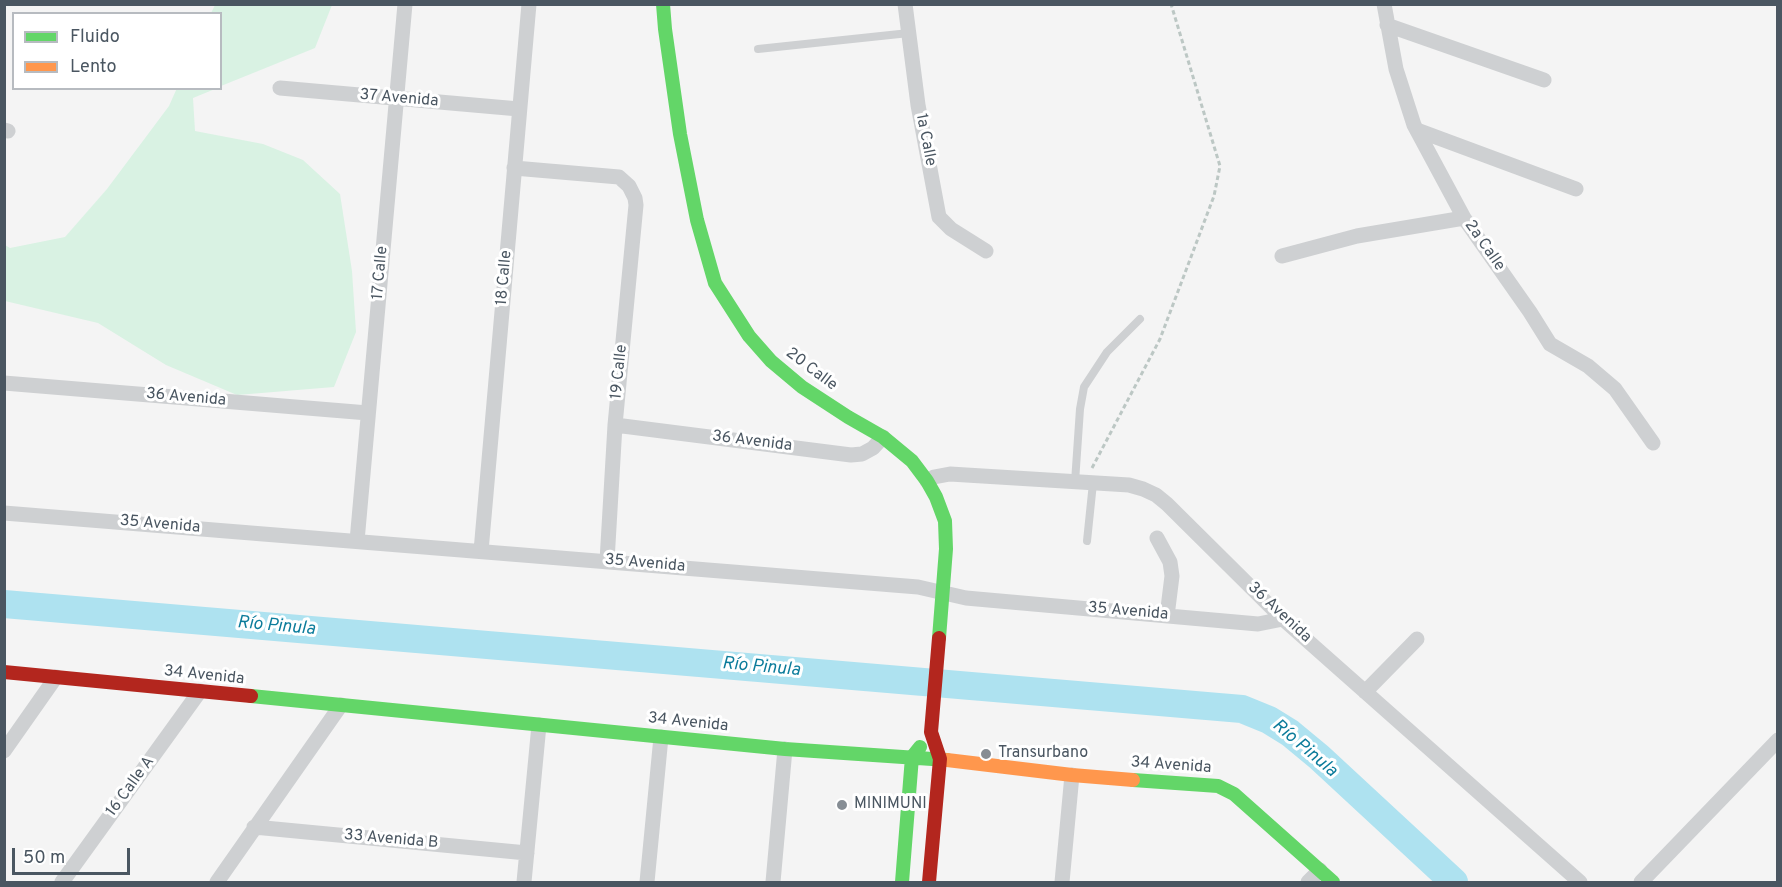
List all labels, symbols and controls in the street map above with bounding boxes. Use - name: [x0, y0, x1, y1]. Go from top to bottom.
- legend: [12, 12, 222, 90]
- text: Fluido: [70, 26, 120, 49]
- text: Lento: [70, 56, 116, 79]
- street label: 37 Avenida: [359, 86, 439, 112]
- street label: 1a Calle: [910, 112, 940, 168]
- street label: 2a Calle: [1460, 217, 1508, 275]
- street label: 17 Calle: [369, 245, 393, 301]
- street label: 18 Calle: [493, 250, 517, 306]
- street label: 19 Calle: [608, 344, 632, 400]
- street label: 20 Calle: [781, 344, 841, 396]
- street label: 36 Avenida: [145, 385, 227, 411]
- street label: 36 Avenida: [711, 428, 793, 456]
- street label: 35 Avenida: [119, 512, 201, 538]
- street label: 35 Avenida: [604, 551, 686, 577]
- street label: 36 Avenida: [1243, 579, 1315, 647]
- street label: 35 Avenida: [1087, 599, 1169, 625]
- water label: Río Pinula: [236, 613, 316, 641]
- water label: Río Pinula: [721, 654, 801, 682]
- street label: 34 Avenida: [163, 662, 245, 690]
- street label: 34 Avenida: [647, 709, 729, 737]
- water label: Río Pinula: [1267, 716, 1341, 782]
- place label: Transurbano: [998, 744, 1088, 764]
- marker: Transurbano: [979, 747, 993, 761]
- street label: 16 Calle A: [103, 753, 159, 821]
- street label: 34 Avenida: [1130, 754, 1212, 778]
- place label: MINIMUNI: [854, 795, 927, 815]
- marker: MINIMUNI: [835, 798, 849, 812]
- street label: 33 Avenida B: [343, 826, 439, 854]
- scale bar: [15, 836, 134, 874]
- text: 50 m: [23, 847, 65, 870]

